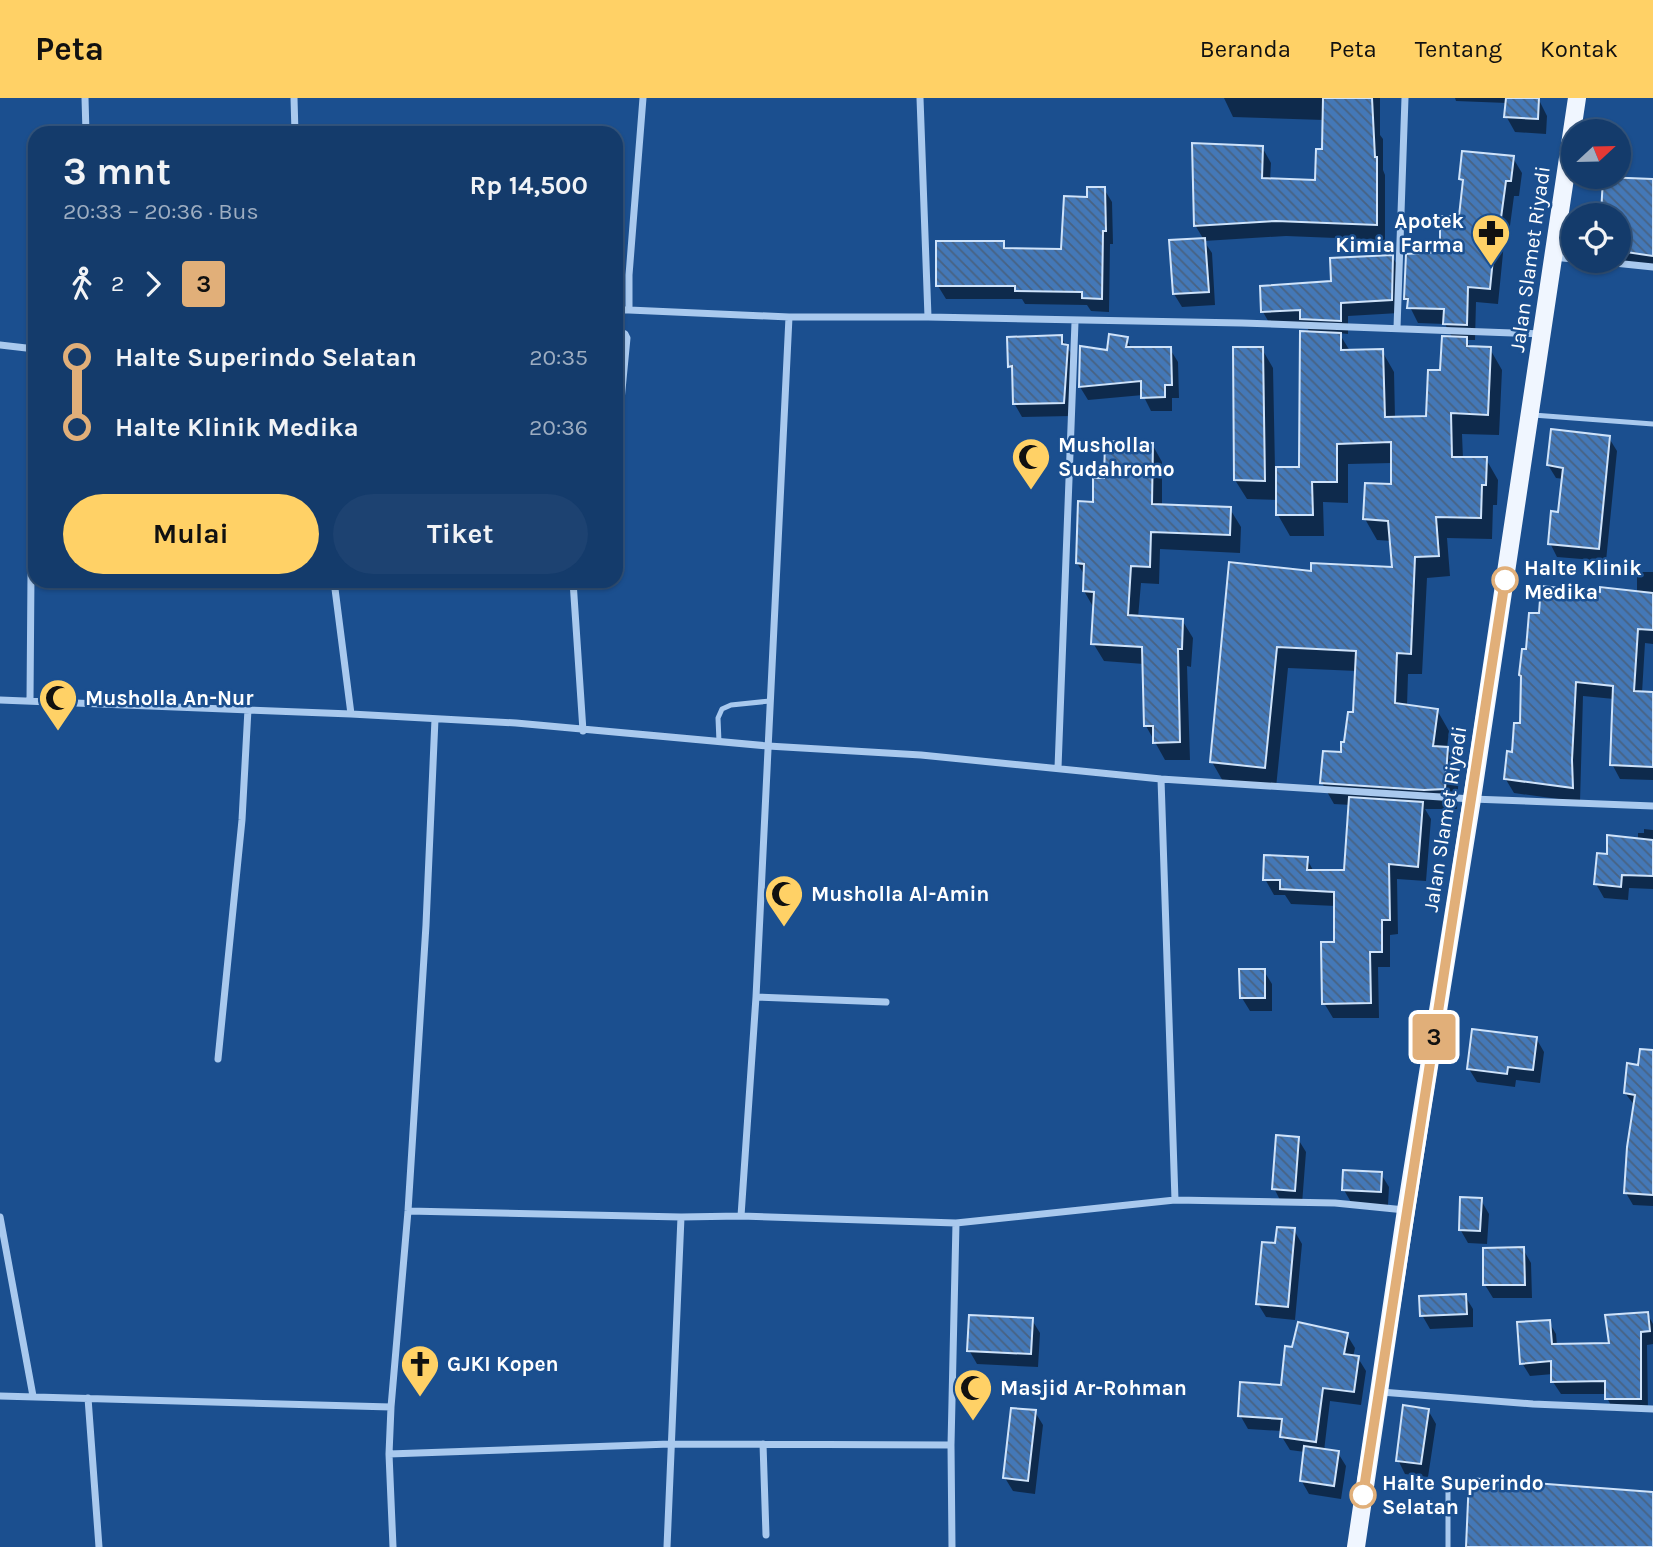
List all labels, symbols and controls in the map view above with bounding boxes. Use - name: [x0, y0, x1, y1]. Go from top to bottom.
- text: Peta: [35, 30, 104, 68]
- text: Beranda: [1200, 35, 1291, 63]
- text: Peta: [1329, 35, 1377, 63]
- text: Tentang: [1415, 35, 1502, 63]
- text: Kontak: [1540, 35, 1618, 63]
- north arrow: [1561, 119, 1631, 189]
- map controls: [1561, 119, 1631, 273]
- text: 3 mnt: [63, 149, 171, 194]
- street label: Jalan Slamet Riyadi: [1505, 164, 1555, 354]
- text: Rp 14,500: [469, 170, 588, 201]
- text: 20:33 – 20:36 · Bus: [63, 198, 259, 225]
- button: locate: [1561, 203, 1631, 273]
- place label: Apotek Kimia Farma: [1335, 209, 1465, 257]
- pharmacy icon: Apotek Kimia Farma: [1470, 212, 1512, 267]
- icon: walk: [63, 265, 101, 303]
- icon: forward: [134, 265, 172, 303]
- text: 2: [111, 270, 124, 297]
- text: 3: [196, 270, 211, 298]
- text: Halte Superindo Selatan: [115, 342, 417, 373]
- text: 20:35: [529, 344, 588, 371]
- text: Halte Klinik Medika: [115, 412, 359, 443]
- text: 20:36: [529, 414, 588, 441]
- place label: Musholla Sudahromo: [1058, 433, 1175, 481]
- mosque icon: Musholla Sudahromo: [1010, 436, 1052, 491]
- button: Mulai: [63, 494, 319, 574]
- button: Tiket: [333, 494, 588, 574]
- place label: Halte Klinik Medika: [1524, 556, 1642, 604]
- marker: Halte Klinik Medika: [1492, 567, 1518, 593]
- mosque icon: Musholla An-Nur: [37, 677, 79, 732]
- place label: Musholla An-Nur: [85, 686, 254, 710]
- street label: Jalan Slamet Riyadi: [1418, 724, 1472, 914]
- mosque icon: Musholla Al-Amin: [763, 873, 805, 928]
- place label: Musholla Al-Amin: [811, 882, 989, 906]
- line badge: 3: [1411, 1014, 1457, 1060]
- text: 3: [1427, 1023, 1441, 1051]
- church icon: GJKI Kopen: [399, 1343, 441, 1398]
- place label: GJKI Kopen: [447, 1352, 559, 1376]
- mosque icon: Masjid Ar-Rohman: [952, 1367, 994, 1422]
- place label: Masjid Ar-Rohman: [1000, 1376, 1187, 1400]
- place label: Halte Superindo Selatan: [1382, 1471, 1544, 1519]
- marker: Halte Superindo Selatan: [1350, 1482, 1376, 1508]

